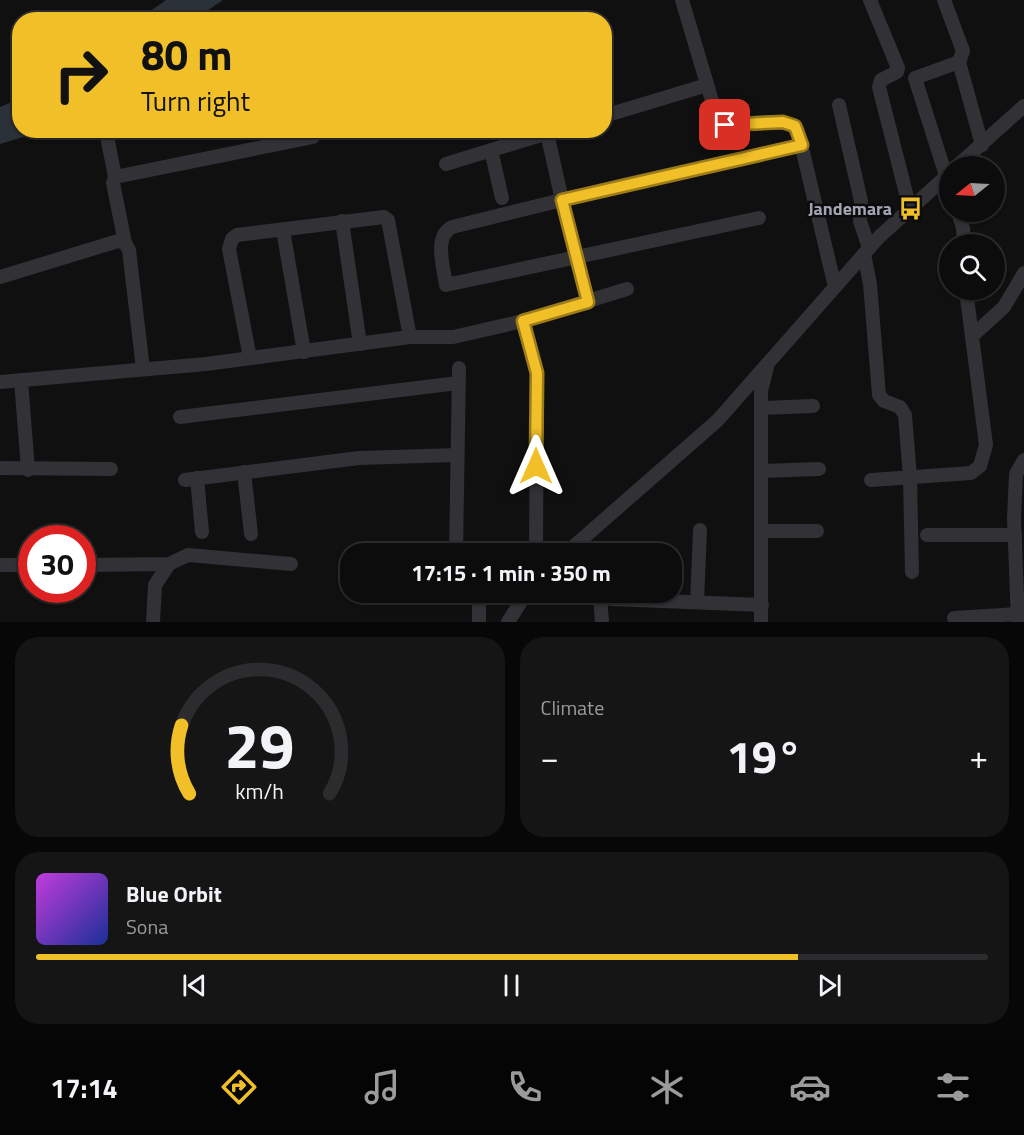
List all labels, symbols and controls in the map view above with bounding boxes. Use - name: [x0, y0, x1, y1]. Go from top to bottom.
- text: 80 m: [141, 22, 233, 86]
- icon: right: [42, 36, 120, 114]
- text: Turn right: [141, 80, 250, 121]
- pin: [699, 99, 750, 150]
- icon: arrive: [708, 108, 741, 141]
- north arrow: [939, 156, 1005, 222]
- map controls: [939, 156, 1005, 300]
- place label: Jandemara: [808, 195, 892, 222]
- bus stop icon: Jandemara: [897, 196, 923, 222]
- button: search: [939, 234, 1005, 300]
- position arrow: [504, 434, 568, 498]
- speed limit sign: 30: [18, 525, 96, 603]
- text: 17:15 · 1 min · 350 m: [411, 556, 611, 590]
- text: Climate: [541, 692, 604, 723]
- text: 29: [225, 697, 295, 792]
- text: 19°: [726, 722, 802, 790]
- text: −: [541, 732, 559, 782]
- text: +: [970, 732, 988, 782]
- text: km/h: [235, 775, 284, 807]
- text: Blue Orbit: [126, 877, 222, 911]
- text: Sona: [126, 911, 168, 942]
- icon: previous: [178, 969, 211, 1002]
- icon: pause: [495, 969, 528, 1002]
- icon: next: [813, 969, 846, 1002]
- icon: directions: [218, 1066, 260, 1108]
- icon: music: [361, 1066, 403, 1108]
- icon: phone: [504, 1066, 546, 1108]
- icon: climate: [646, 1066, 688, 1108]
- icon: car: [789, 1066, 831, 1108]
- icon: filters: [932, 1066, 974, 1108]
- text: 17:14: [50, 1067, 118, 1108]

